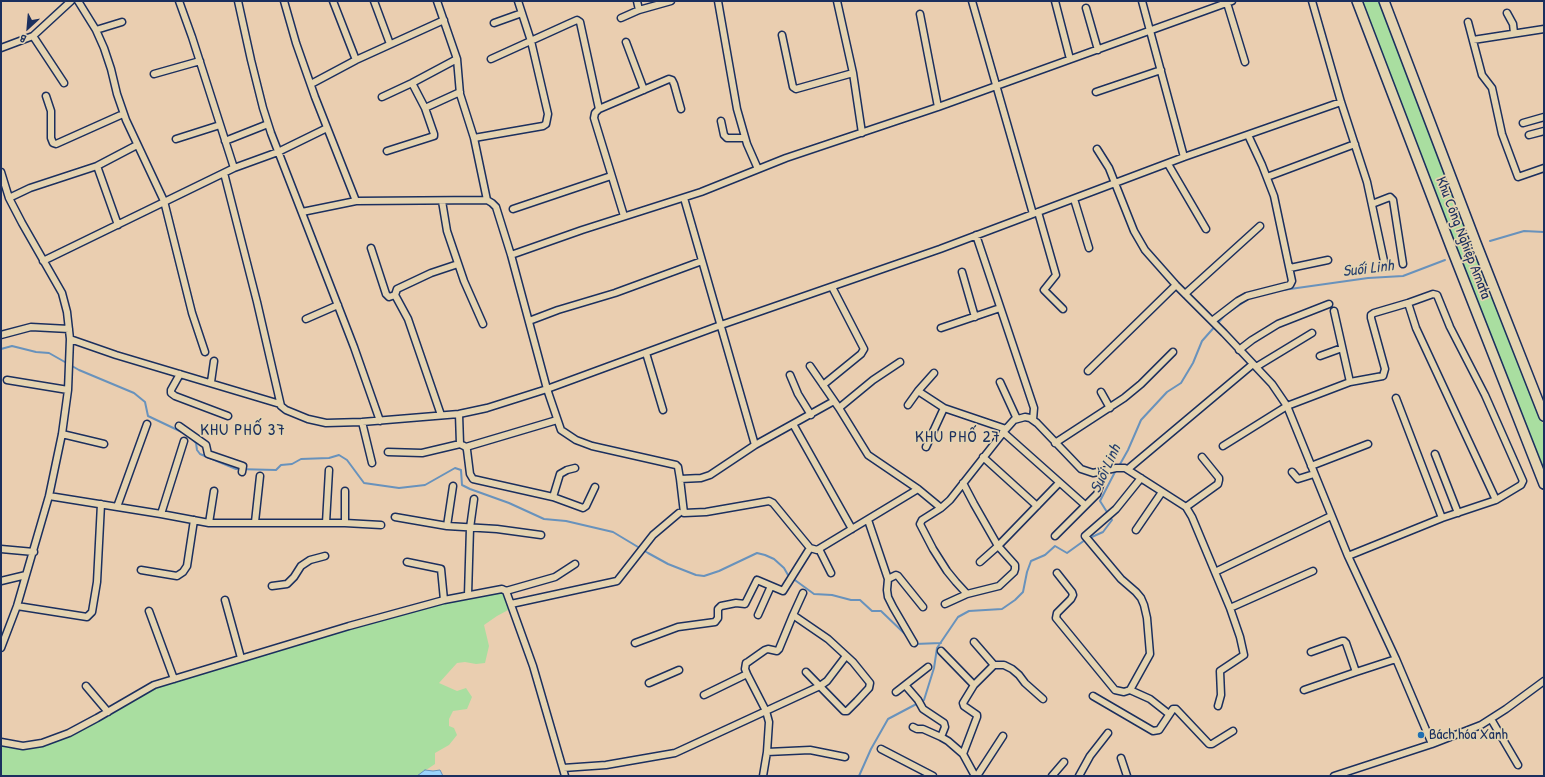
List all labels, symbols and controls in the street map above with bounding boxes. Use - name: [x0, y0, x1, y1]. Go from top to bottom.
- north arrow: [8, 8, 48, 48]
- text: B: [17, 31, 28, 46]
- street label: Khu Công Nghiệp Amata: [1431, 174, 1495, 302]
- water label: Suối Linh: [1342, 256, 1394, 282]
- district label: KHU PHỐ 37: [200, 420, 286, 440]
- district label: KHU PHỐ 27: [915, 427, 1001, 447]
- water label: Suối Linh: [1087, 442, 1125, 496]
- place label: Bách hóa Xanh: [1429, 726, 1508, 744]
- marker: Bách hóa Xanh: [1416, 730, 1426, 740]

